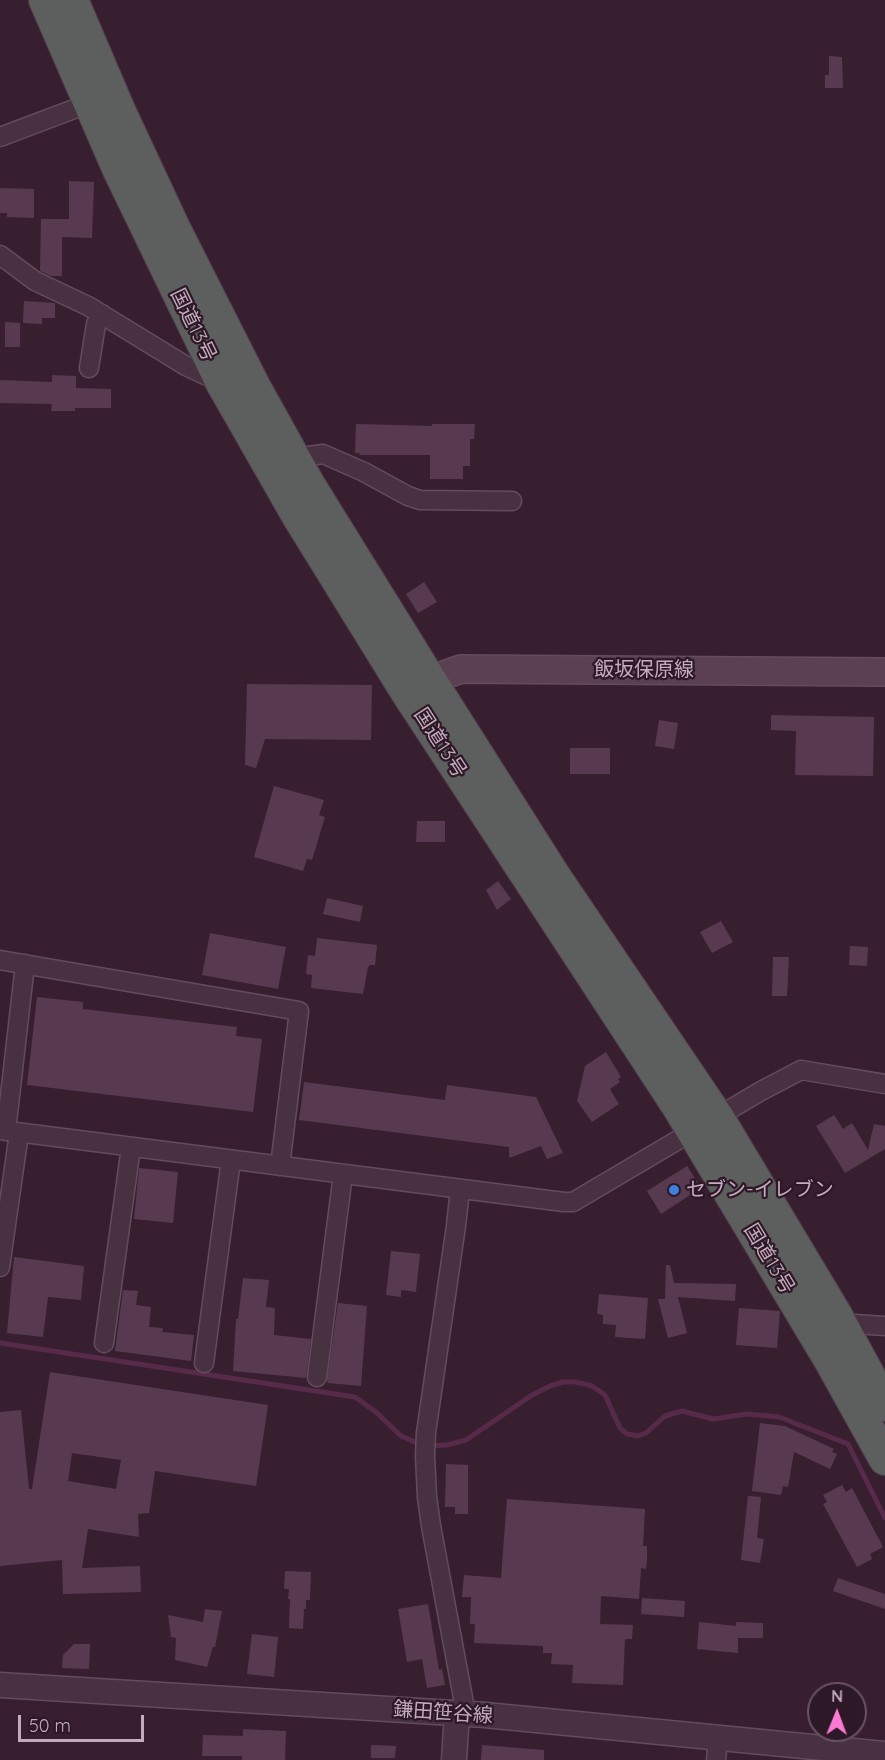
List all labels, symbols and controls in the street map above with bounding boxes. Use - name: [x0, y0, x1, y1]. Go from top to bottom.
- street label: 国道13号: [165, 285, 221, 365]
- street label: 飯坂保原線: [594, 658, 694, 682]
- street label: 国道13号: [409, 704, 471, 782]
- place label: セブン-イレブン: [686, 1178, 834, 1202]
- marker: セブン-イレブン: [667, 1183, 681, 1197]
- street label: 国道13号: [739, 1219, 799, 1299]
- north arrow: [807, 1682, 867, 1742]
- text: N: [831, 1686, 843, 1706]
- street label: 鎌田笹谷線: [392, 1698, 494, 1728]
- scale bar: [21, 1703, 147, 1741]
- text: 50 m: [29, 1714, 71, 1737]

